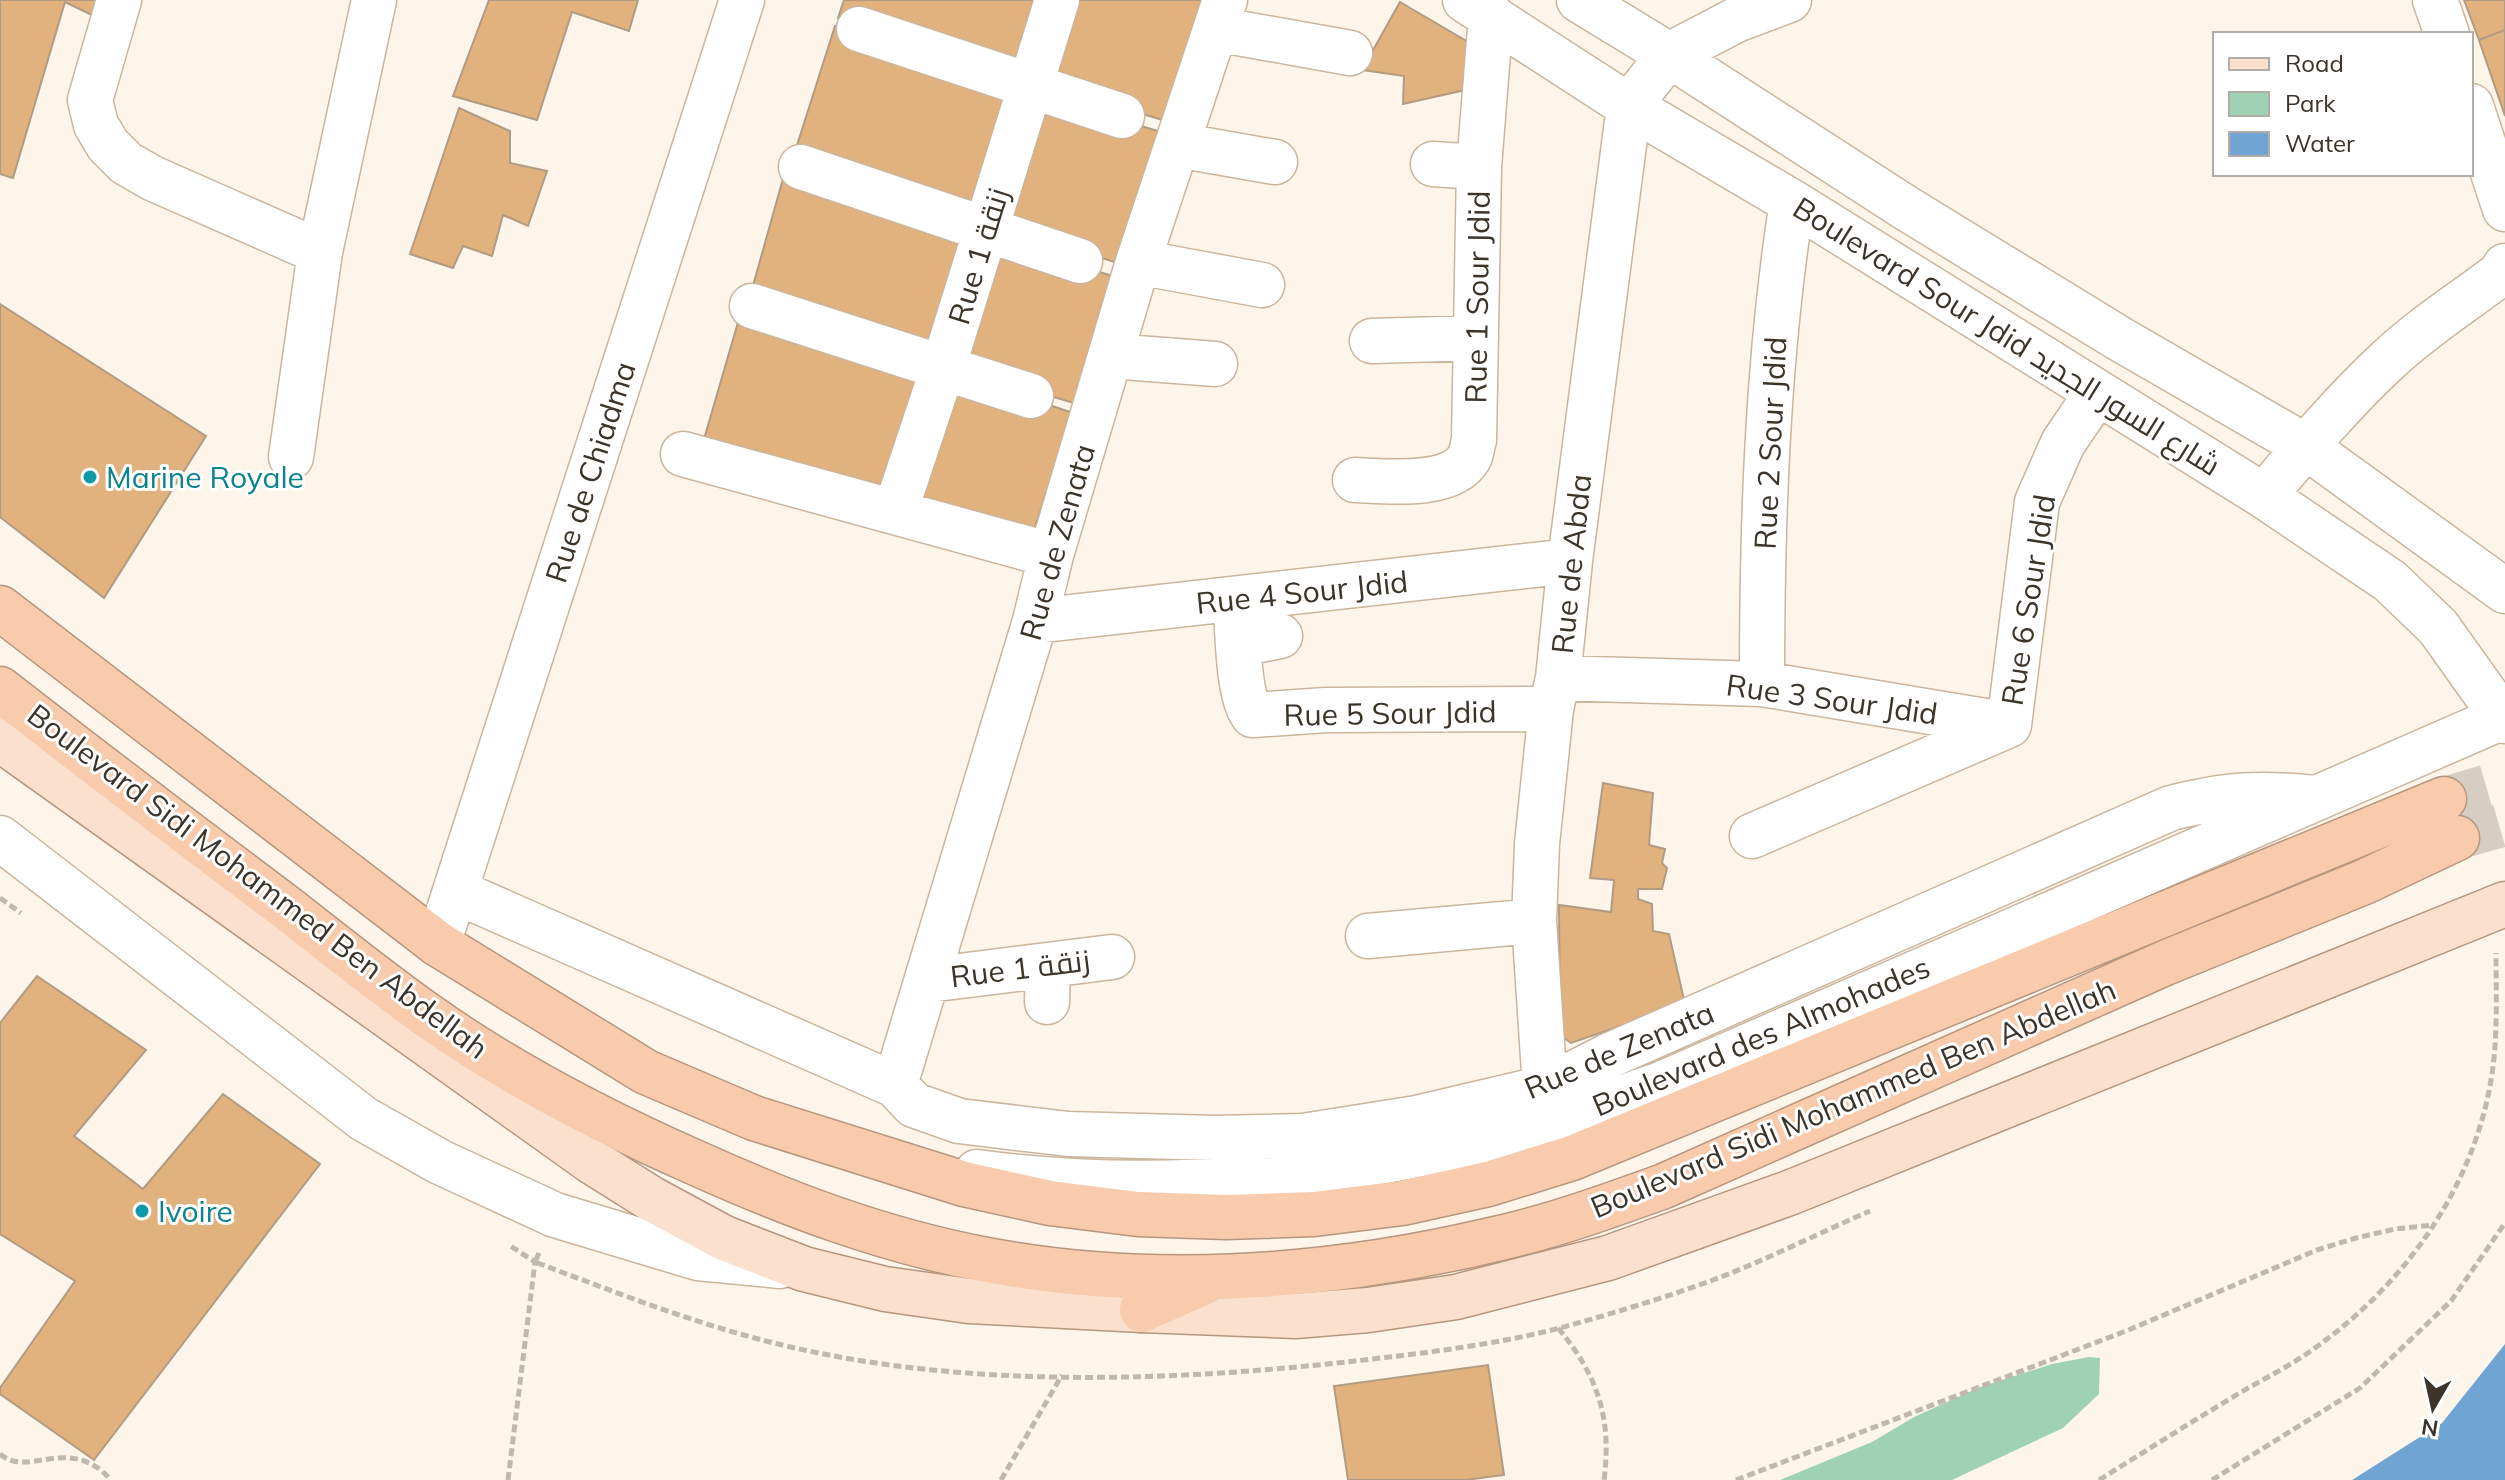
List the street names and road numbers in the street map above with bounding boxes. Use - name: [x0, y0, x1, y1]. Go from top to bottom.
- street label: Rue 1 زنقة: [939, 183, 1017, 329]
- street label: Boulevard Sour Jdid شارع السور الجديد: [1785, 188, 2228, 485]
- street label: Rue 1 Sour Jdid: [1456, 190, 1498, 404]
- street label: Rue 2 Sour Jdid: [1745, 336, 1795, 550]
- street label: Rue de Chiadma: [536, 357, 644, 587]
- street label: Rue de Zenata: [1011, 440, 1103, 644]
- street label: Rue de Abda: [1543, 472, 1599, 656]
- street label: Rue 6 Sour Jdid: [1993, 492, 2063, 708]
- street label: Rue 4 Sour Jdid: [1194, 562, 1410, 622]
- street label: Rue 3 Sour Jdid: [1724, 665, 1940, 733]
- street label: Rue 5 Sour Jdid: [1283, 692, 1497, 734]
- street label: Boulevard Sidi Mohammed Ben Abdellah: [20, 695, 496, 1067]
- street label: Rue 1 زنقة: [948, 941, 1092, 995]
- street label: Boulevard des Almohades: [1587, 948, 1935, 1124]
- street label: Boulevard Sidi Mohammed Ben Abdellah: [1585, 970, 2121, 1226]
- street label: Rue de Zenata: [1519, 993, 1719, 1107]

